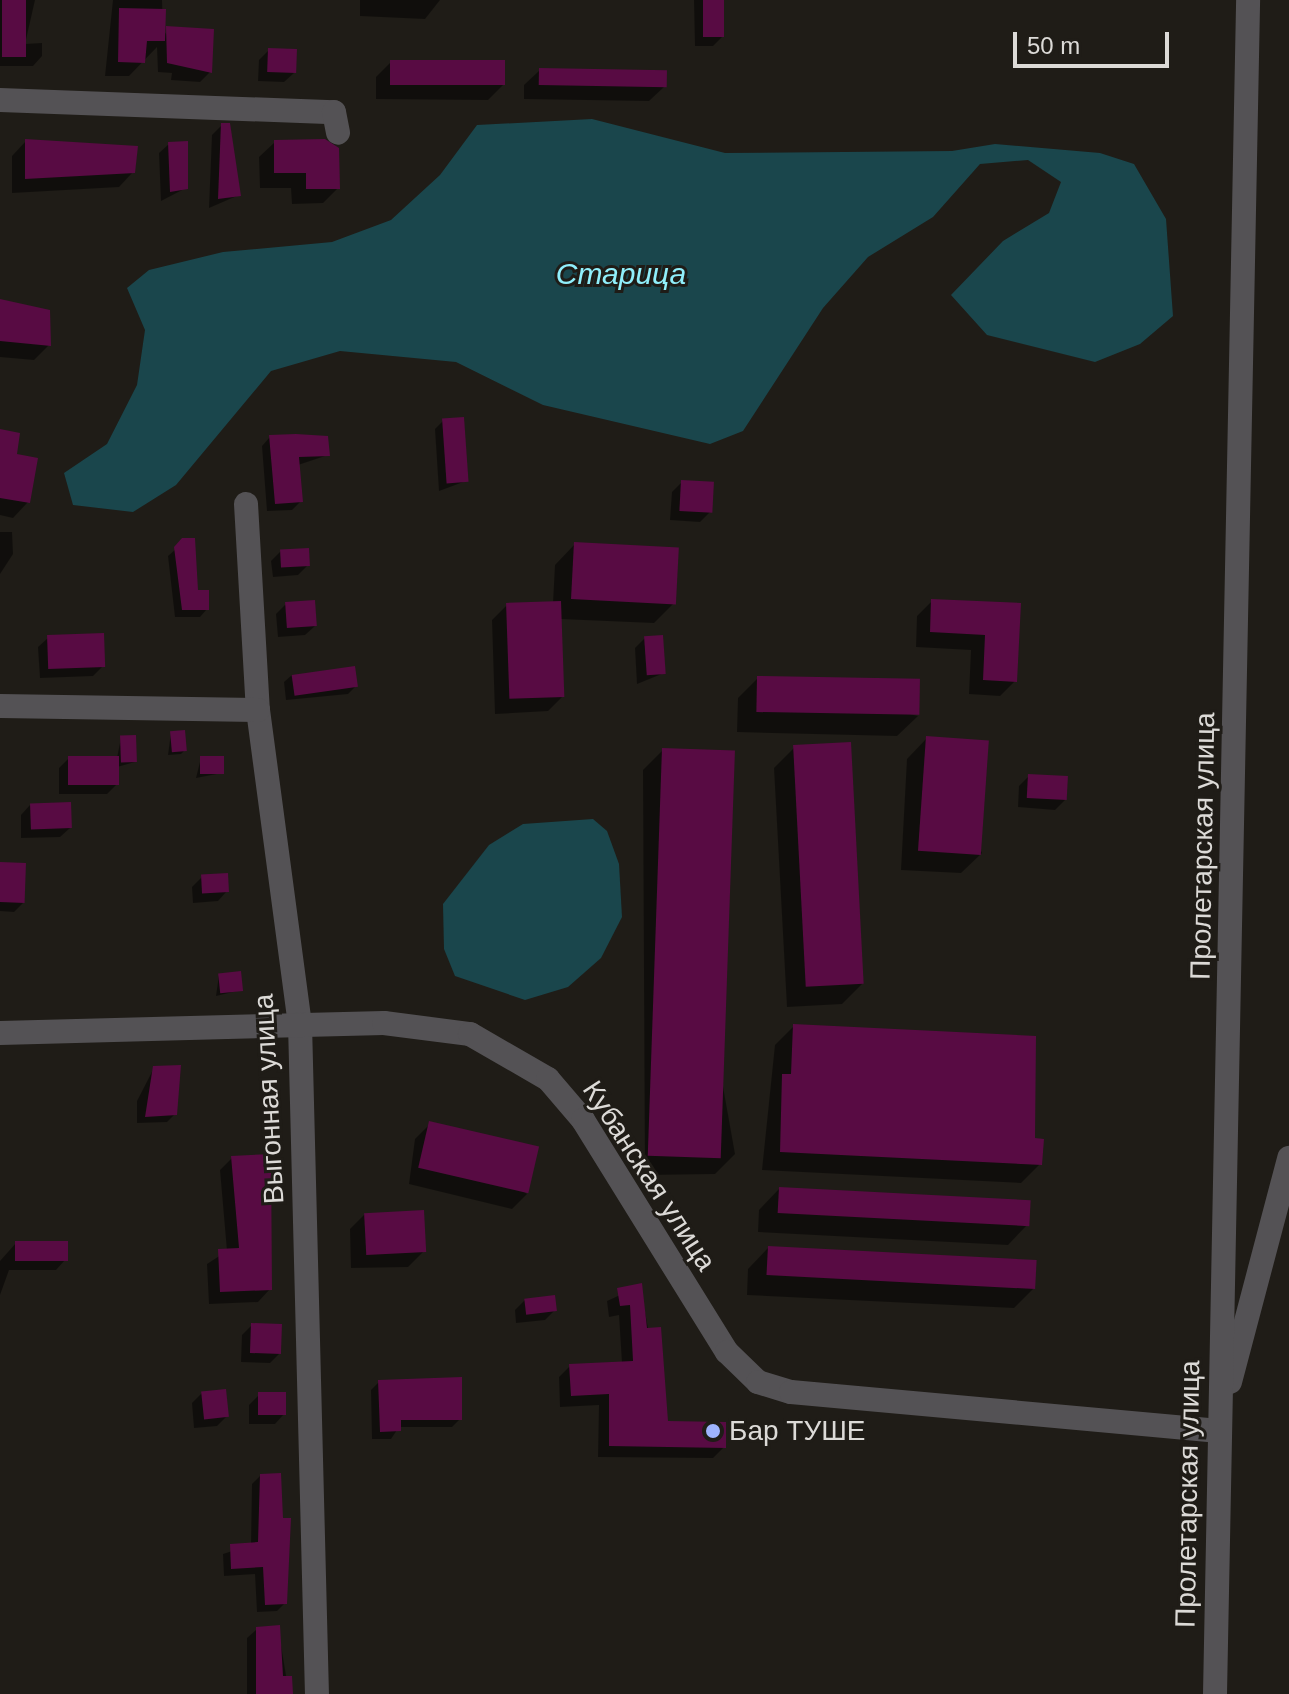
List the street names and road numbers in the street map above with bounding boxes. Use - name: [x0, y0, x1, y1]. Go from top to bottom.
- street label: Пролетарская улица: [1184, 712, 1222, 980]
- street label: Выгонная улица: [247, 993, 291, 1205]
- street label: Кубанская улица: [575, 1075, 723, 1277]
- street label: Пролетарская улица: [1169, 1360, 1207, 1628]

